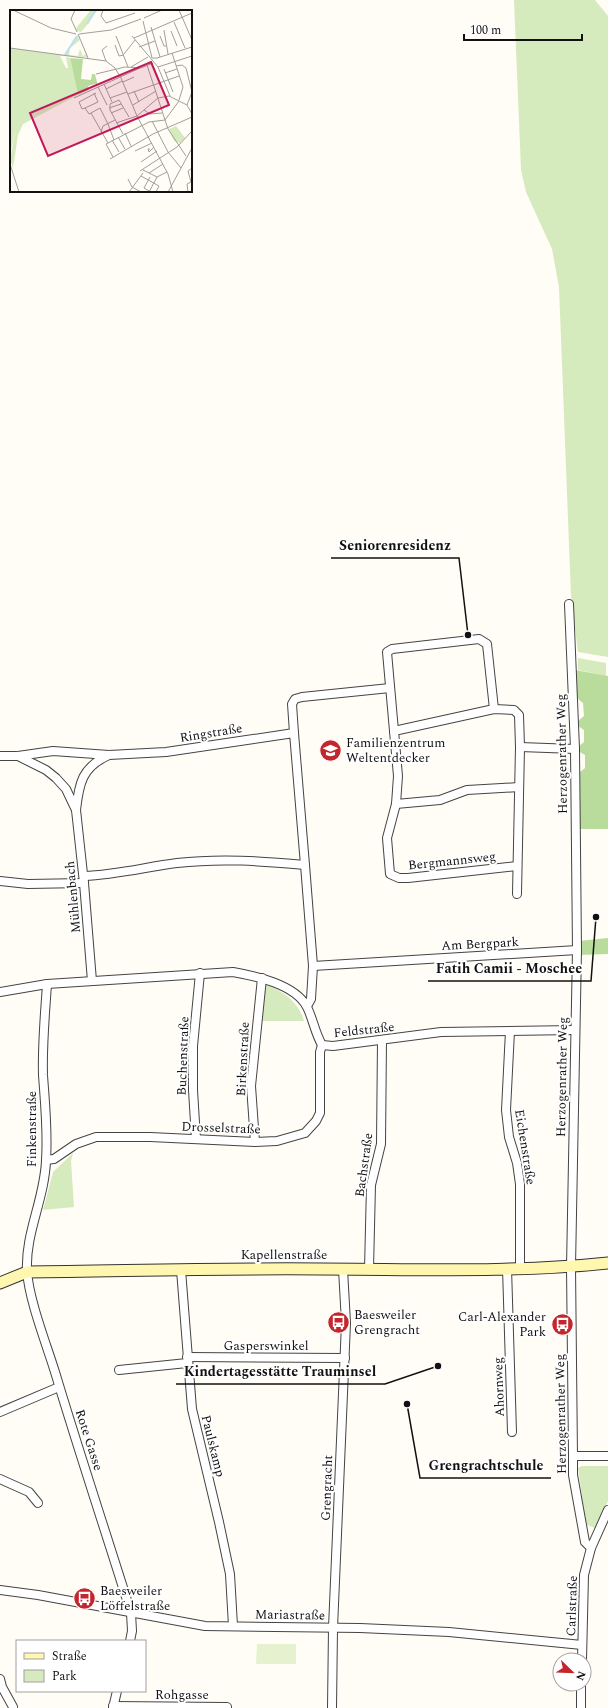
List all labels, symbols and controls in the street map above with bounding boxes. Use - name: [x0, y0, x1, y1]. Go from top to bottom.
- inset map: [10, 10, 192, 192]
- scale bar: [464, 16, 582, 42]
- text: 100 m: [470, 21, 501, 40]
- callout: Seniorenresidenz: [331, 532, 459, 558]
- text: Seniorenresidenz: [339, 535, 451, 556]
- street label: Herzogenrather Weg: [551, 694, 573, 814]
- street label: Ringstraße: [178, 718, 244, 748]
- place label: Familienzentrum Weltentdecker: [346, 733, 445, 768]
- school or university icon: Familienzentrum Weltentdecker: [317, 737, 343, 763]
- street label: Bergmannsweg: [407, 846, 497, 876]
- street label: Mühlenbach: [60, 860, 86, 934]
- street label: Am Bergpark: [441, 932, 519, 956]
- callout: Fatih Camii - Moschee: [428, 955, 591, 981]
- text: Fatih Camii - Moschee: [436, 958, 582, 979]
- street label: Buchenstraße: [172, 1016, 194, 1096]
- street label: Feldstraße: [333, 1017, 395, 1043]
- street label: Herzogenrather Weg: [551, 1017, 573, 1137]
- street label: Birkenstraße: [231, 1021, 255, 1097]
- street label: Finkenstraße: [22, 1091, 42, 1167]
- street label: Eichenstraße: [509, 1108, 541, 1186]
- street label: Drosselstraße: [181, 1117, 261, 1139]
- street label: Bachstraße: [350, 1132, 378, 1198]
- street label: Kapellenstraße: [241, 1245, 327, 1265]
- place label: Baesweiler Grengracht: [354, 1305, 420, 1340]
- place label: Carl-Alexander Park: [458, 1307, 546, 1342]
- bus stop icon: Baesweiler Grengracht: [325, 1309, 351, 1335]
- bus stop icon: Carl-Alexander Park: [549, 1311, 575, 1337]
- street label: Gasperswinkel: [224, 1336, 309, 1356]
- street label: Herzogenrather Weg: [550, 1354, 572, 1474]
- street label: Ahornweg: [488, 1357, 510, 1417]
- callout: Kindertagesstätte Trauminsel: [176, 1358, 385, 1384]
- text: Kindertagesstätte Trauminsel: [184, 1361, 377, 1382]
- street label: Rote Gasse: [70, 1407, 108, 1473]
- street label: Paulskamp: [196, 1413, 230, 1479]
- callout: Grengrachtschule: [420, 1452, 551, 1478]
- street label: Grengracht: [316, 1454, 338, 1521]
- text: Grengrachtschule: [429, 1455, 543, 1476]
- street label: Carlstraße: [561, 1575, 583, 1637]
- place label: Baesweiler Löffelstraße: [100, 1581, 170, 1616]
- bus stop icon: Baesweiler Löffelstraße: [72, 1585, 98, 1611]
- street label: Mariastraße: [255, 1604, 325, 1626]
- legend: [16, 1640, 146, 1692]
- text: Straße: [52, 1647, 87, 1666]
- north arrow: [552, 1652, 592, 1692]
- text: Park: [52, 1667, 77, 1686]
- text: N: [571, 1668, 590, 1683]
- street label: Rohgasse: [155, 1685, 209, 1705]

